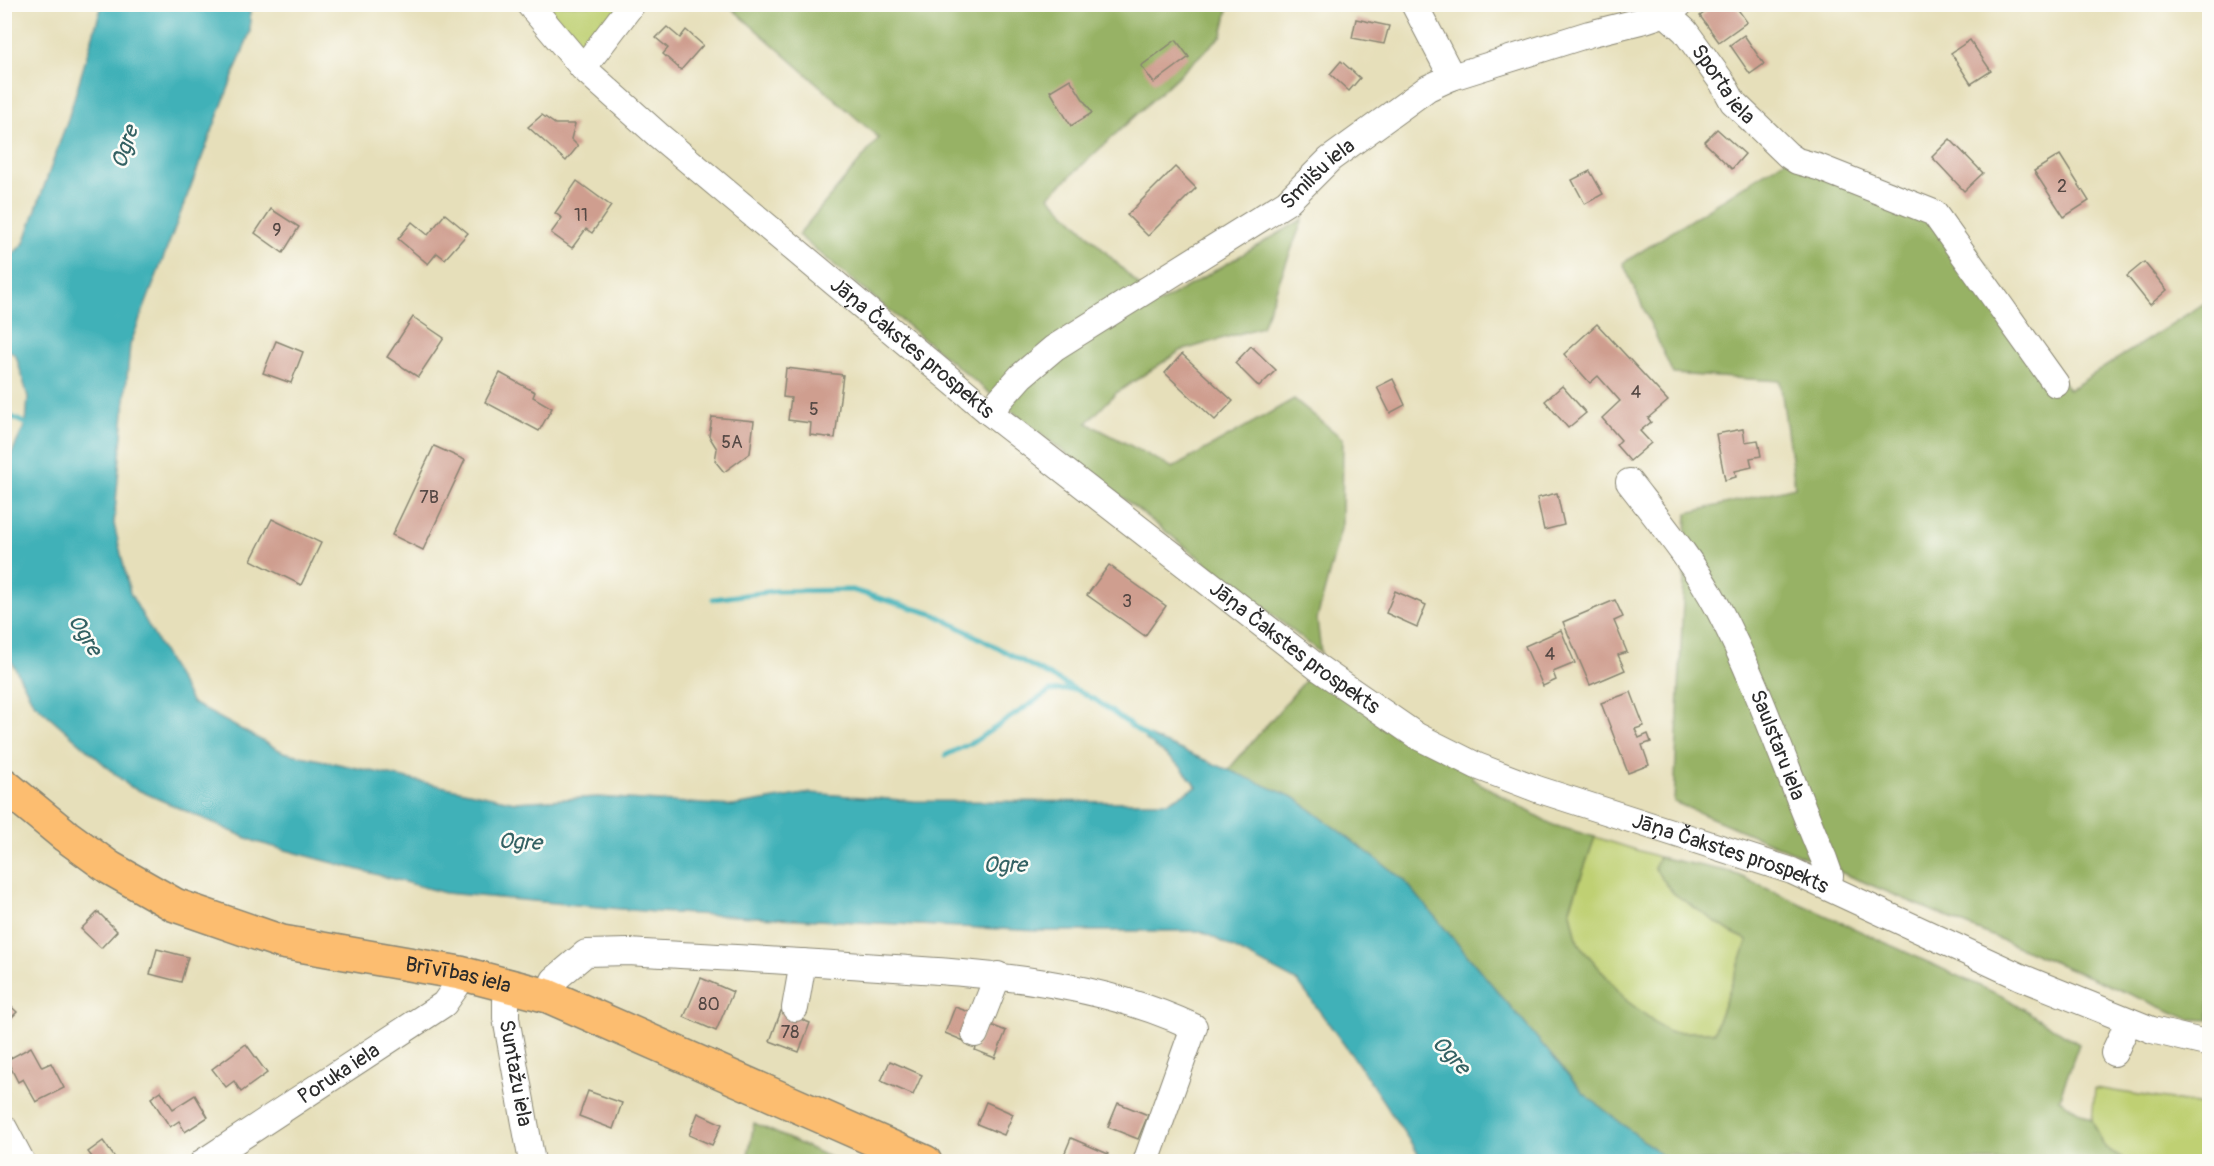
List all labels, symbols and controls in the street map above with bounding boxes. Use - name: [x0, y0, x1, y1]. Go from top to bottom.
- street label: Sporta iela: [1685, 39, 1761, 130]
- water label: Ogre: [105, 120, 146, 172]
- street label: Smilšu iela: [1274, 132, 1360, 215]
- house number: 2: [2057, 175, 2067, 198]
- house number: 11: [574, 204, 588, 227]
- house number: 9: [272, 219, 282, 242]
- street label: Jāņa Čakstes prospekts: [825, 271, 1001, 425]
- house number: 4: [1631, 381, 1642, 404]
- house number: 5: [809, 398, 819, 421]
- house number: 5A: [721, 431, 743, 454]
- house number: 7B: [419, 486, 439, 509]
- street label: Jāņa Čakstes prospekts: [1204, 575, 1386, 720]
- house number: 3: [1122, 590, 1132, 613]
- water label: Ogre: [62, 609, 109, 663]
- house number: 4: [1545, 643, 1556, 666]
- street label: Saulstaru iela: [1744, 686, 1812, 804]
- street label: Jāņa Čakstes prospekts: [1629, 807, 1834, 900]
- water label: Ogre: [498, 827, 545, 857]
- water label: Ogre: [983, 851, 1029, 879]
- street label: Brīvības iela: [403, 950, 514, 999]
- house number: 80: [698, 993, 720, 1016]
- street label: Suntažu iela: [493, 1018, 539, 1129]
- house number: 78: [781, 1021, 799, 1044]
- water label: Ogre: [1426, 1030, 1477, 1082]
- street label: Poruka iela: [292, 1036, 385, 1110]

